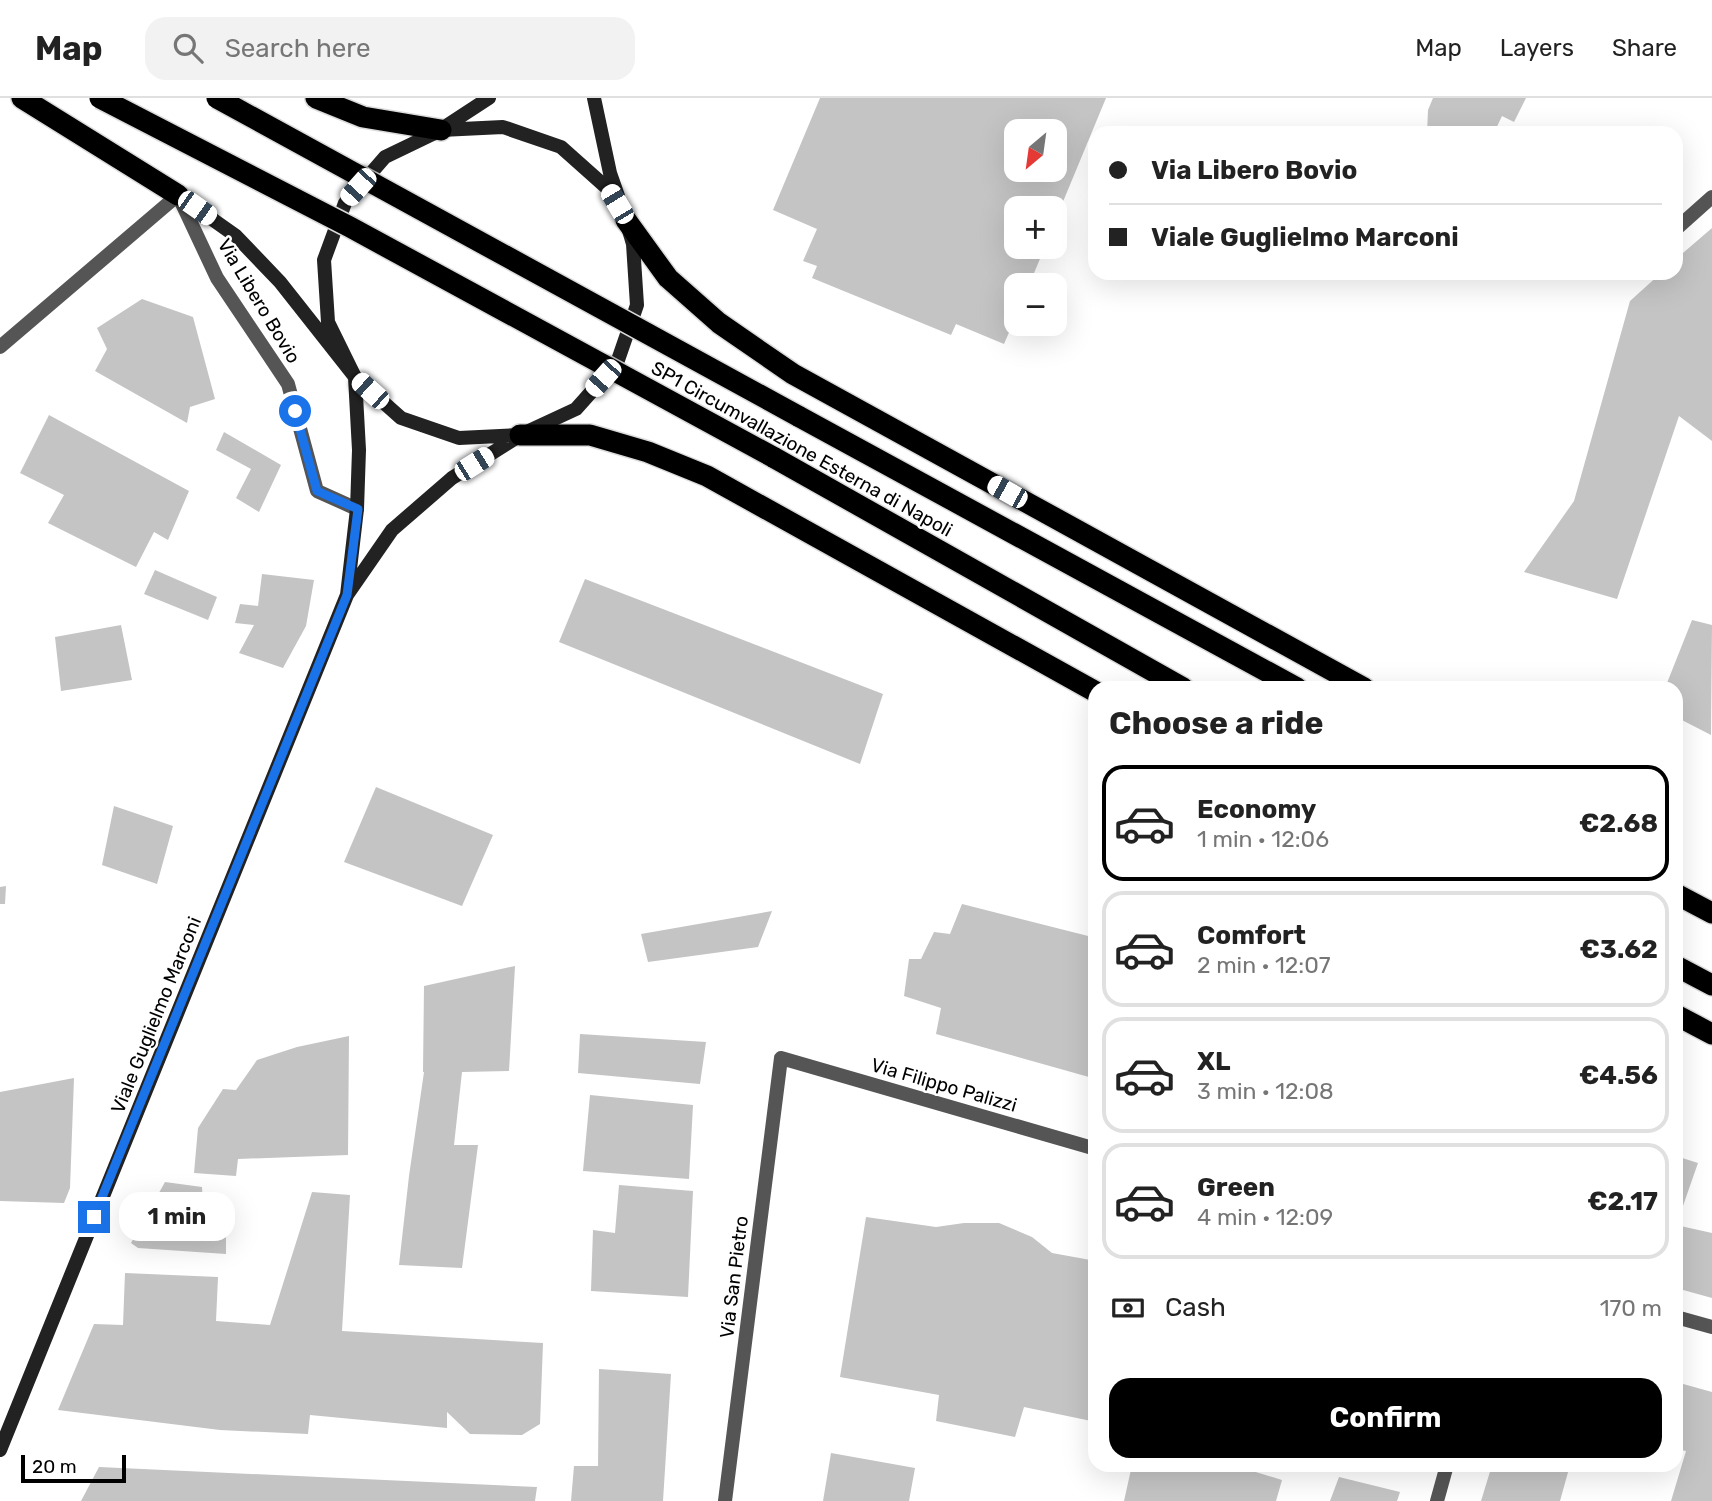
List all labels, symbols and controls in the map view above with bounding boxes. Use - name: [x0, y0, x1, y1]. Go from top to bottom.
- search box: [145, 17, 635, 80]
- text: Map: [35, 29, 103, 68]
- icon: search: [169, 29, 207, 67]
- text: Search here: [225, 33, 370, 64]
- text: Map: [1415, 34, 1462, 62]
- text: Layers: [1500, 34, 1574, 62]
- text: Share: [1612, 34, 1677, 62]
- north arrow: [1004, 119, 1068, 182]
- map controls: [1004, 119, 1067, 336]
- text: Via Libero Bovio: [1151, 155, 1357, 186]
- car: [337, 164, 380, 210]
- car: [598, 181, 637, 227]
- car: [174, 187, 221, 229]
- button: +: [1004, 196, 1067, 259]
- text: Viale Guglielmo Marconi: [1151, 222, 1459, 253]
- street label: Via Libero Bovio: [213, 235, 305, 367]
- button: −: [1004, 273, 1067, 336]
- car: [582, 355, 625, 401]
- street label: SP1 Circumvallazione Esterna di Napoli: [647, 356, 957, 542]
- car: [348, 369, 393, 413]
- route start: [279, 395, 311, 427]
- car: [451, 444, 498, 484]
- car: [984, 473, 1031, 511]
- text: Choose a ride: [1109, 704, 1323, 742]
- icon: car: [1113, 792, 1176, 855]
- text: Economy: [1197, 794, 1316, 825]
- text: €2.68: [1579, 808, 1658, 839]
- text: 1 min · 12:06: [1197, 825, 1329, 853]
- street label: Viale Guglielmo Marconi: [106, 913, 206, 1117]
- icon: car: [1113, 918, 1176, 981]
- text: Comfort: [1197, 920, 1306, 951]
- text: €3.62: [1579, 934, 1658, 965]
- text: 2 min · 12:07: [1197, 951, 1331, 979]
- icon: car: [1113, 1044, 1176, 1107]
- text: XL: [1197, 1046, 1230, 1077]
- street label: Via Filippo Palizzi: [868, 1053, 1020, 1117]
- text: €4.56: [1579, 1060, 1658, 1091]
- text: 3 min · 12:08: [1197, 1077, 1334, 1105]
- icon: car: [1113, 1170, 1176, 1233]
- text: Green: [1197, 1172, 1275, 1203]
- text: €2.17: [1587, 1186, 1658, 1217]
- callout: 1 min: [119, 1192, 234, 1242]
- route end: [78, 1201, 110, 1233]
- text: 1 min: [148, 1202, 206, 1230]
- text: 4 min · 12:09: [1197, 1203, 1333, 1231]
- street label: Via San Pietro: [715, 1214, 753, 1340]
- icon: cash: [1109, 1289, 1147, 1327]
- text: Cash: [1165, 1292, 1226, 1323]
- text: 170 m: [1600, 1294, 1662, 1322]
- button: Confirm: [1109, 1378, 1662, 1458]
- scale bar: [21, 1452, 126, 1484]
- text: 20 m: [32, 1455, 77, 1478]

